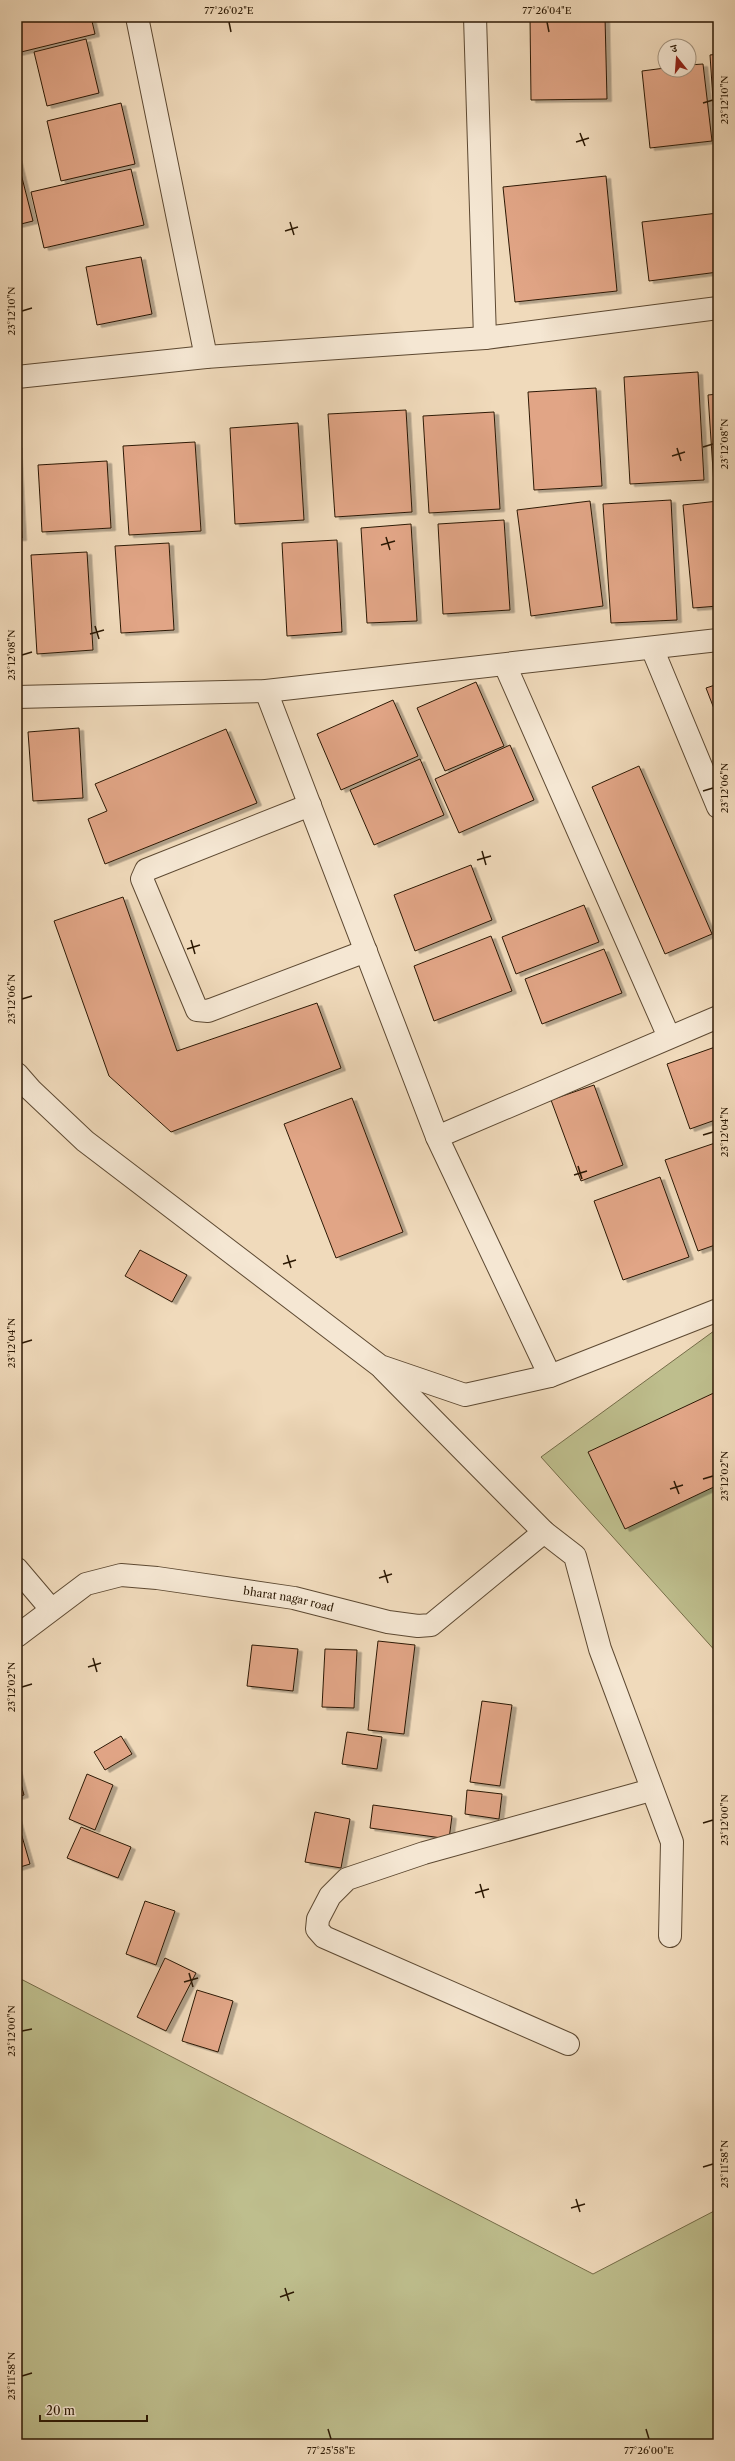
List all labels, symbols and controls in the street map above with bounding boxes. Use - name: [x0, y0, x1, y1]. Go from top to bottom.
- text: 77°26'02"E: [204, 4, 254, 17]
- text: 77°26'04"E: [522, 4, 572, 17]
- north arrow: [657, 38, 697, 78]
- text: उ: [668, 41, 680, 56]
- text: 23°12'10"N: [718, 75, 731, 125]
- text: 23°12'10"N: [5, 286, 18, 336]
- text: 23°12'08"N: [718, 419, 731, 469]
- text: 23°12'08"N: [5, 630, 18, 680]
- text: 23°12'06"N: [718, 763, 731, 813]
- text: 23°12'06"N: [5, 974, 18, 1024]
- text: 23°12'04"N: [718, 1107, 731, 1157]
- text: 23°12'04"N: [5, 1318, 18, 1368]
- text: 23°12'02"N: [718, 1451, 731, 1501]
- street label: bharat nagar road: [242, 1584, 336, 1615]
- text: 23°12'02"N: [5, 1662, 18, 1712]
- text: 23°12'00"N: [718, 1794, 731, 1846]
- text: 23°12'00"N: [5, 2005, 18, 2057]
- text: 23°11'58"N: [718, 2140, 731, 2188]
- text: 23°11'58"N: [5, 2352, 18, 2400]
- scale bar: [40, 2397, 147, 2423]
- text: 20 m: [46, 2403, 75, 2418]
- text: 77°25'58"E: [307, 2444, 355, 2457]
- text: 77°26'00"E: [624, 2444, 674, 2457]

